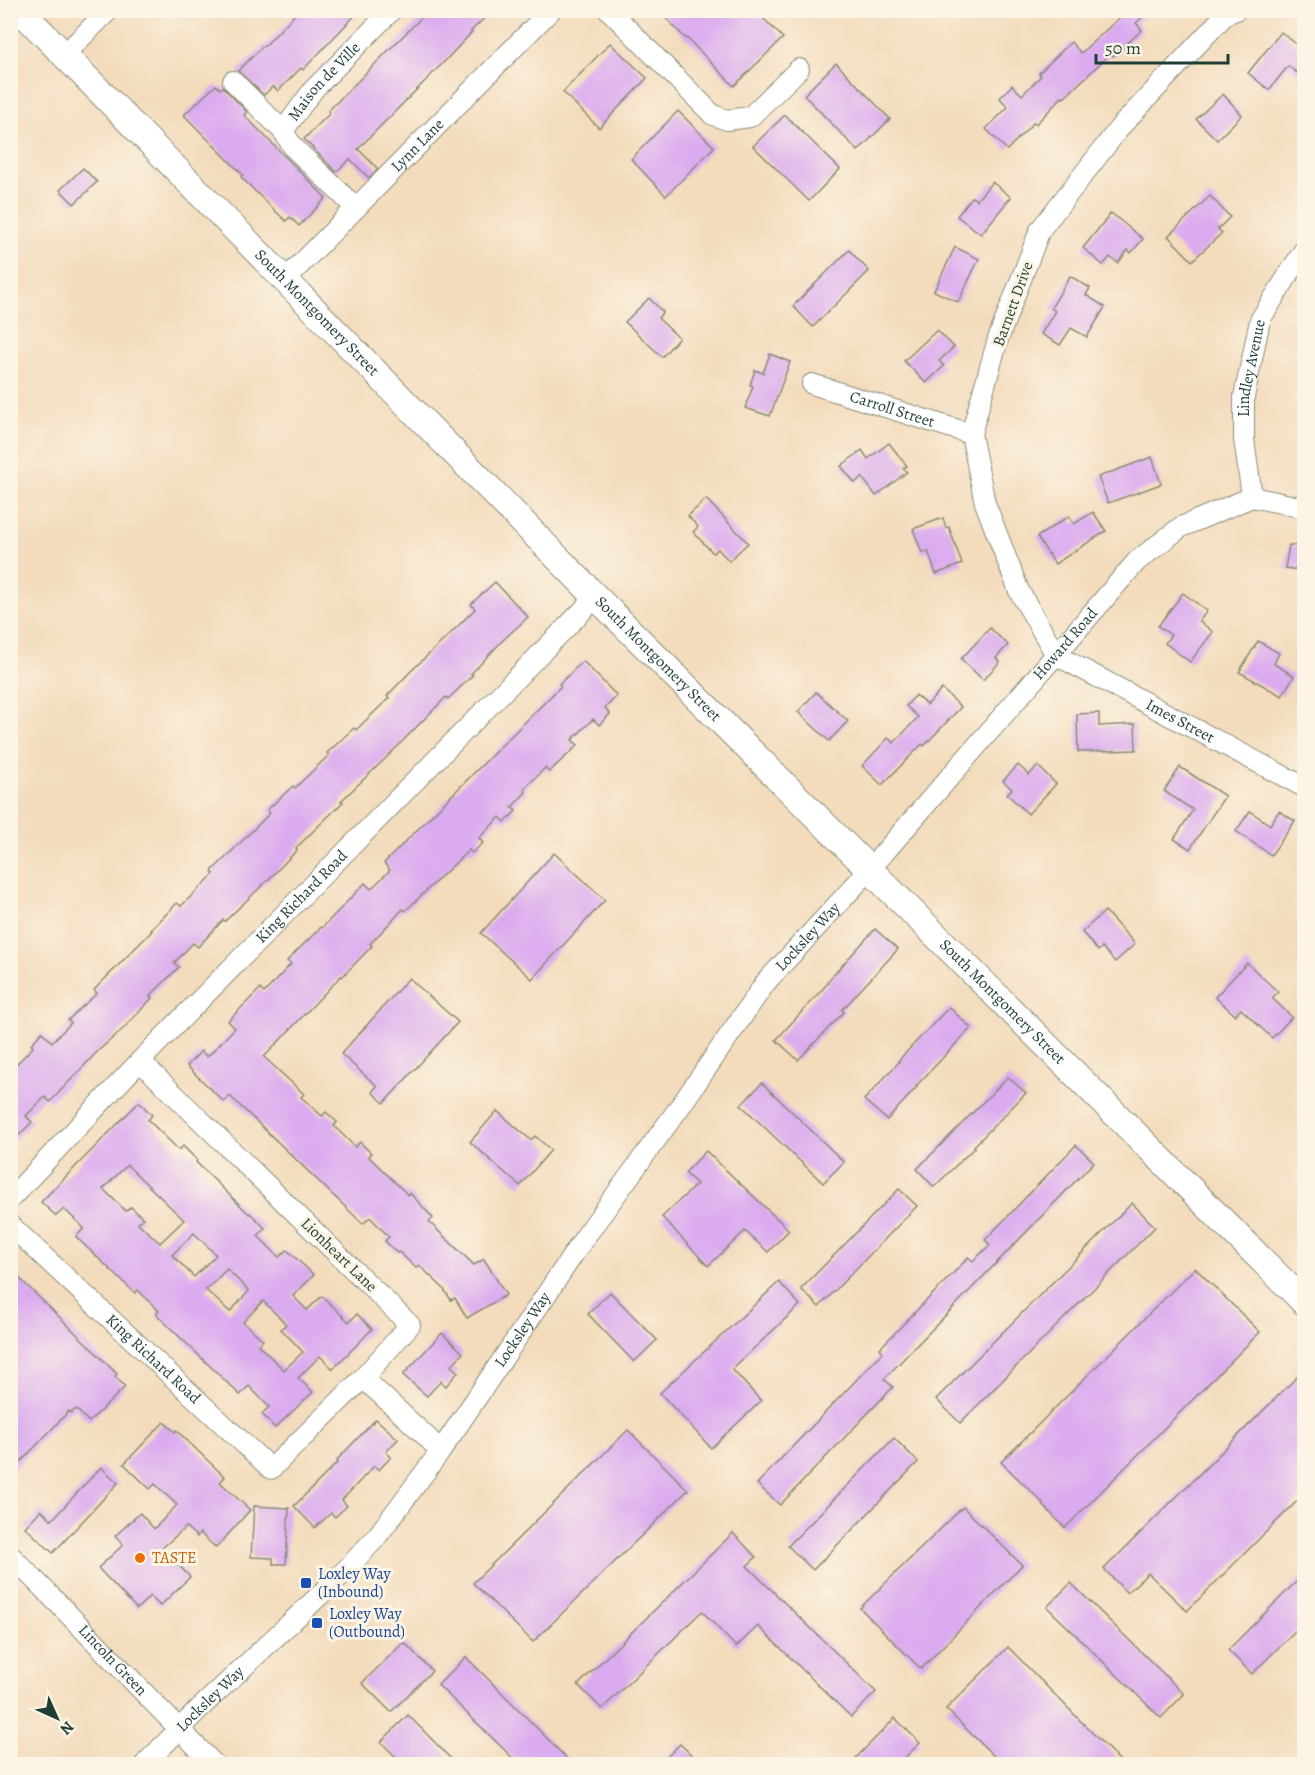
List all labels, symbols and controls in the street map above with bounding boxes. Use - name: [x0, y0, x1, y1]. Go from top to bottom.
- scale bar: [1096, 27, 1228, 65]
- text: 50 m: [1105, 36, 1141, 60]
- street label: Maison de Ville: [283, 37, 365, 126]
- street label: Lynn Lane: [386, 114, 449, 177]
- street label: South Montgomery Street: [250, 244, 384, 381]
- street label: Barnett Drive: [987, 259, 1039, 349]
- street label: Lindley Avenue: [1233, 317, 1271, 417]
- street label: Carroll Street: [847, 386, 937, 433]
- street label: South Montgomery Street: [590, 591, 726, 726]
- street label: Howard Road: [1028, 603, 1103, 685]
- street label: Imes Street: [1142, 694, 1218, 748]
- street label: King Richard Road: [251, 845, 353, 948]
- street label: Locksley Way: [770, 897, 846, 976]
- street label: South Montgomery Street: [935, 934, 1070, 1069]
- street label: Lionheart Lane: [296, 1213, 382, 1297]
- street label: Locksley Way: [489, 1287, 556, 1372]
- street label: King Richard Road: [101, 1309, 206, 1409]
- place label: TASTE: [152, 1547, 196, 1569]
- marker: TASTE: [133, 1551, 147, 1565]
- place label: Loxley Way (Inbound): [318, 1563, 392, 1603]
- marker: Loxley Way (Inbound): [299, 1576, 313, 1590]
- place label: Loxley Way (Outbound): [329, 1603, 405, 1643]
- marker: Loxley Way (Outbound): [310, 1616, 324, 1630]
- street label: Lincoln Green: [73, 1620, 152, 1701]
- street label: Locksley Way: [171, 1660, 250, 1737]
- north arrow: [27, 1688, 87, 1748]
- text: N: [55, 1716, 79, 1740]

